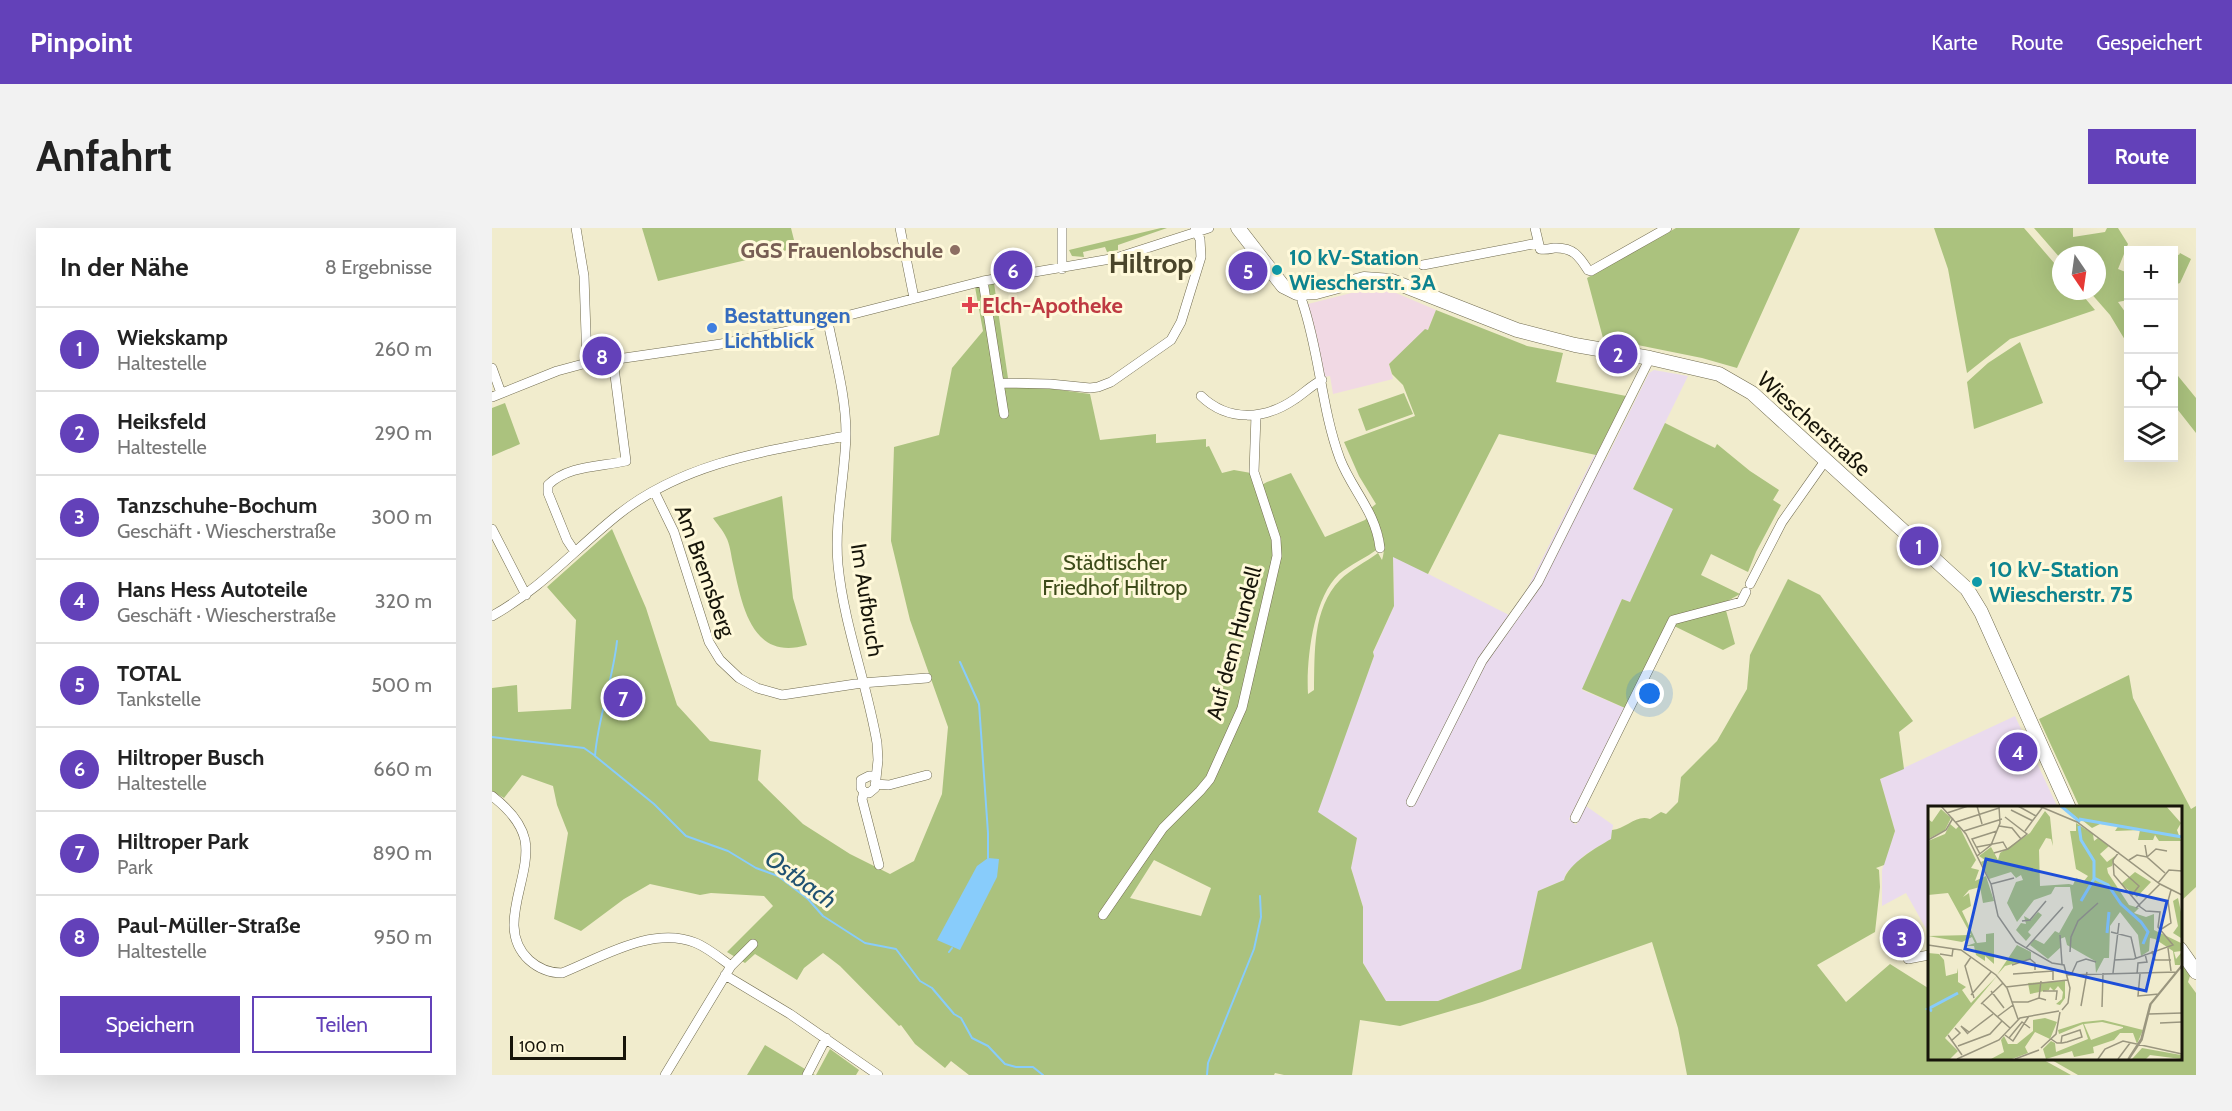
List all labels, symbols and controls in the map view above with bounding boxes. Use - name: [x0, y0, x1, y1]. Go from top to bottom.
- text: Pinpoint: [30, 25, 132, 59]
- text: Karte: [1931, 30, 1978, 55]
- text: Route: [2011, 30, 2063, 55]
- text: Gespeichert: [2096, 30, 2202, 55]
- button: Route: [2088, 129, 2196, 184]
- text: Anfahrt: [36, 130, 172, 182]
- place label: GGS Frauenlobschule: [740, 237, 943, 264]
- marker: GGS Frauenlobschule: [948, 243, 962, 257]
- place label: 10 kV-Station Wiescherstr. 3A: [1289, 244, 1436, 296]
- district label: Hiltrop: [1109, 246, 1193, 280]
- north arrow: [2052, 246, 2106, 300]
- map controls: [2124, 246, 2178, 462]
- button: +: [2124, 246, 2178, 300]
- pin: 6: [994, 248, 1032, 292]
- pin: 5: [1228, 248, 1268, 294]
- text: In der Nähe: [60, 251, 189, 283]
- text: 8 Ergebnisse: [325, 255, 432, 279]
- marker: 10 kV-Station Wiescherstr. 3A: [1270, 263, 1284, 277]
- place label: Elch-Apotheke: [982, 292, 1123, 319]
- marker: Elch-Apotheke: [963, 298, 977, 312]
- button: −: [2124, 300, 2178, 354]
- place label: Bestattungen Lichtblick: [724, 302, 851, 354]
- marker: Bestattungen Lichtblick: [705, 321, 719, 335]
- text: Wiekskamp: [117, 324, 228, 351]
- pin: 2: [1598, 332, 1638, 376]
- pin: 8: [582, 334, 622, 378]
- text: 1: [76, 337, 83, 361]
- text: 260 m: [374, 337, 432, 361]
- text: Haltestelle: [117, 351, 207, 375]
- button: locate: [2124, 354, 2178, 408]
- street label: Wiescherstraße: [1752, 366, 1876, 482]
- text: Heiksfeld: [117, 408, 206, 435]
- button: layers: [2124, 408, 2178, 462]
- text: 2: [74, 421, 85, 445]
- text: 290 m: [374, 421, 432, 445]
- text: Haltestelle: [117, 435, 207, 459]
- text: Tanzschuhe-Bochum: [117, 492, 317, 519]
- street label: Am Bremsberg: [669, 501, 742, 642]
- text: 3: [74, 505, 85, 529]
- text: 300 m: [371, 505, 432, 529]
- text: Geschäft · Wiescherstraße: [117, 519, 336, 543]
- pin: 1: [1900, 524, 1938, 568]
- street label: Im Aufbruch: [845, 541, 889, 659]
- park label: Städtischer Friedhof Hiltrop: [1042, 549, 1188, 601]
- place label: 10 kV-Station Wiescherstr. 75: [1989, 556, 2133, 608]
- street label: Auf dem Hundell: [1201, 563, 1268, 723]
- marker: 10 kV-Station Wiescherstr. 75: [1970, 575, 1984, 589]
- text: Hans Hess Autoteile: [117, 576, 308, 603]
- text: 4: [73, 589, 86, 613]
- text: 320 m: [375, 589, 432, 613]
- text: Geschäft · Wiescherstraße: [117, 603, 336, 627]
- text: TOTAL: [117, 660, 181, 687]
- text: 5: [74, 673, 85, 697]
- text: 500 m: [371, 673, 432, 697]
- pin: 7: [604, 676, 642, 720]
- your location: [1635, 679, 1664, 708]
- text: Tankstelle: [117, 687, 201, 711]
- pin: 4: [1998, 730, 2038, 774]
- text: Hiltroper Busch: [117, 744, 264, 771]
- text: 6: [74, 757, 85, 781]
- text: 660 m: [373, 757, 432, 781]
- text: Haltestelle: [117, 771, 207, 795]
- inset map: [1928, 806, 2181, 1060]
- text: Hiltroper Park: [117, 828, 249, 855]
- text: 7: [74, 841, 85, 865]
- text: 890 m: [373, 841, 432, 865]
- water label: Ostbach: [760, 843, 842, 915]
- text: Park: [117, 855, 153, 879]
- text: Paul-Müller-Straße: [117, 912, 300, 939]
- pin: 3: [1882, 916, 1922, 960]
- text: 8: [73, 925, 86, 949]
- text: 950 m: [374, 925, 432, 949]
- text: Haltestelle: [117, 939, 207, 963]
- button: Speichern: [60, 996, 240, 1053]
- button: Teilen: [252, 996, 432, 1053]
- scale bar: [510, 1033, 626, 1060]
- text: 100 m: [519, 1037, 564, 1056]

